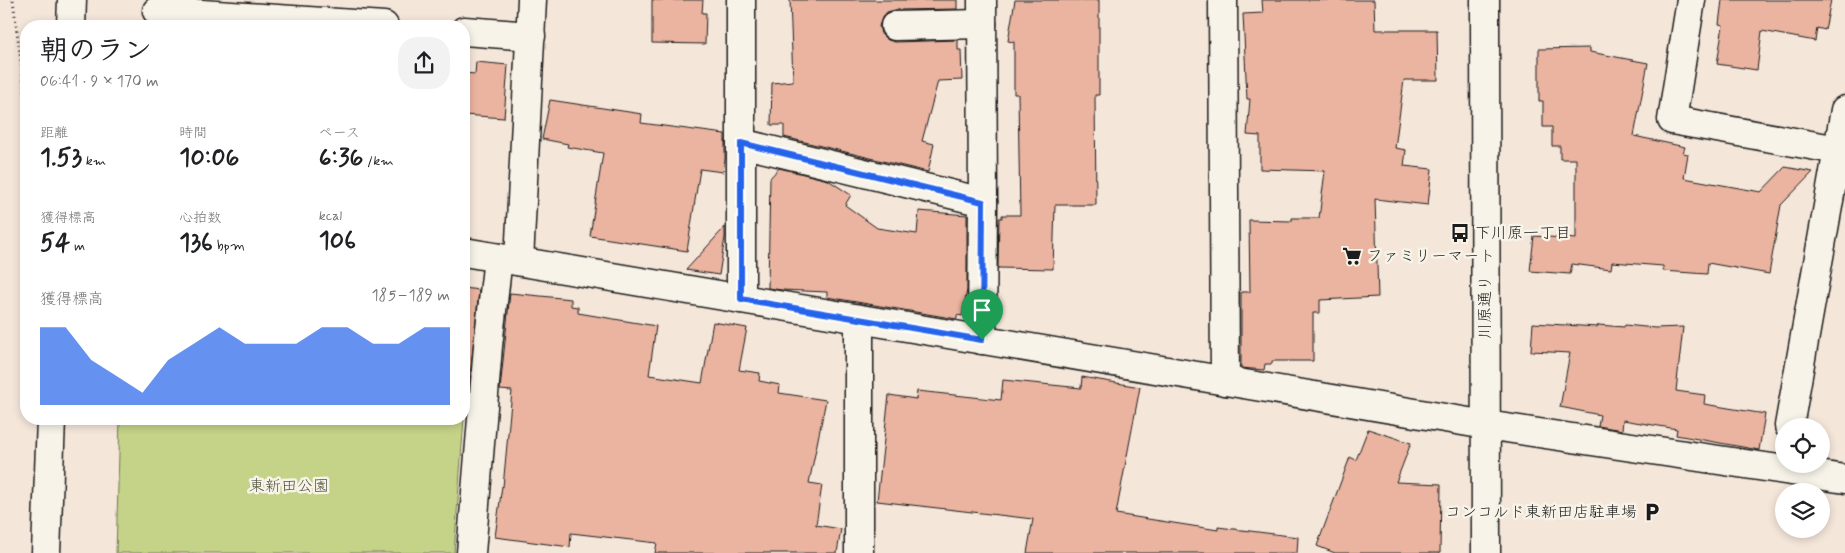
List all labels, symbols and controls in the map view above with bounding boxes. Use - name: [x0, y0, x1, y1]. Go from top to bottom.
- text: 朝のラン: [40, 33, 152, 70]
- button: share: [398, 37, 450, 89]
- text: 06:41 · 9 × 170 m: [40, 71, 159, 92]
- text: 距離: [40, 124, 68, 142]
- text: 時間: [179, 124, 207, 142]
- text: ペース: [319, 124, 360, 142]
- text: 1.53: [40, 142, 82, 175]
- text: 10:06: [179, 142, 239, 175]
- text: 6:36: [319, 142, 363, 175]
- text: km: [82, 152, 106, 170]
- text: /km: [363, 152, 394, 170]
- text: kcal: [319, 207, 342, 225]
- text: 獲得標高: [40, 209, 96, 227]
- text: 心拍数: [179, 209, 221, 227]
- bus stop icon: 下川原一丁目: [1449, 222, 1471, 244]
- place label: 下川原一丁目: [1475, 223, 1571, 244]
- text: 106: [319, 225, 356, 258]
- text: 54: [40, 227, 70, 260]
- text: 136: [179, 227, 213, 260]
- text: m: [70, 237, 85, 255]
- text: bpm: [213, 237, 245, 255]
- supermarket icon: ファミリーマート: [1341, 245, 1363, 267]
- place label: ファミリーマート: [1367, 246, 1495, 267]
- street label: 川原通り: [1475, 275, 1496, 339]
- text: 185–189 m: [371, 285, 450, 306]
- text: 獲得標高: [40, 289, 104, 310]
- pin: [961, 289, 1003, 340]
- icon: arrive: [968, 296, 996, 324]
- map controls: [1775, 418, 1830, 538]
- button: locate: [1775, 418, 1830, 473]
- park label: 東新田公園: [249, 476, 329, 497]
- button: layers: [1775, 483, 1830, 538]
- parking icon: コンコルド東新田店駐車場: [1641, 501, 1663, 523]
- place label: コンコルド東新田店駐車場: [1445, 502, 1637, 523]

